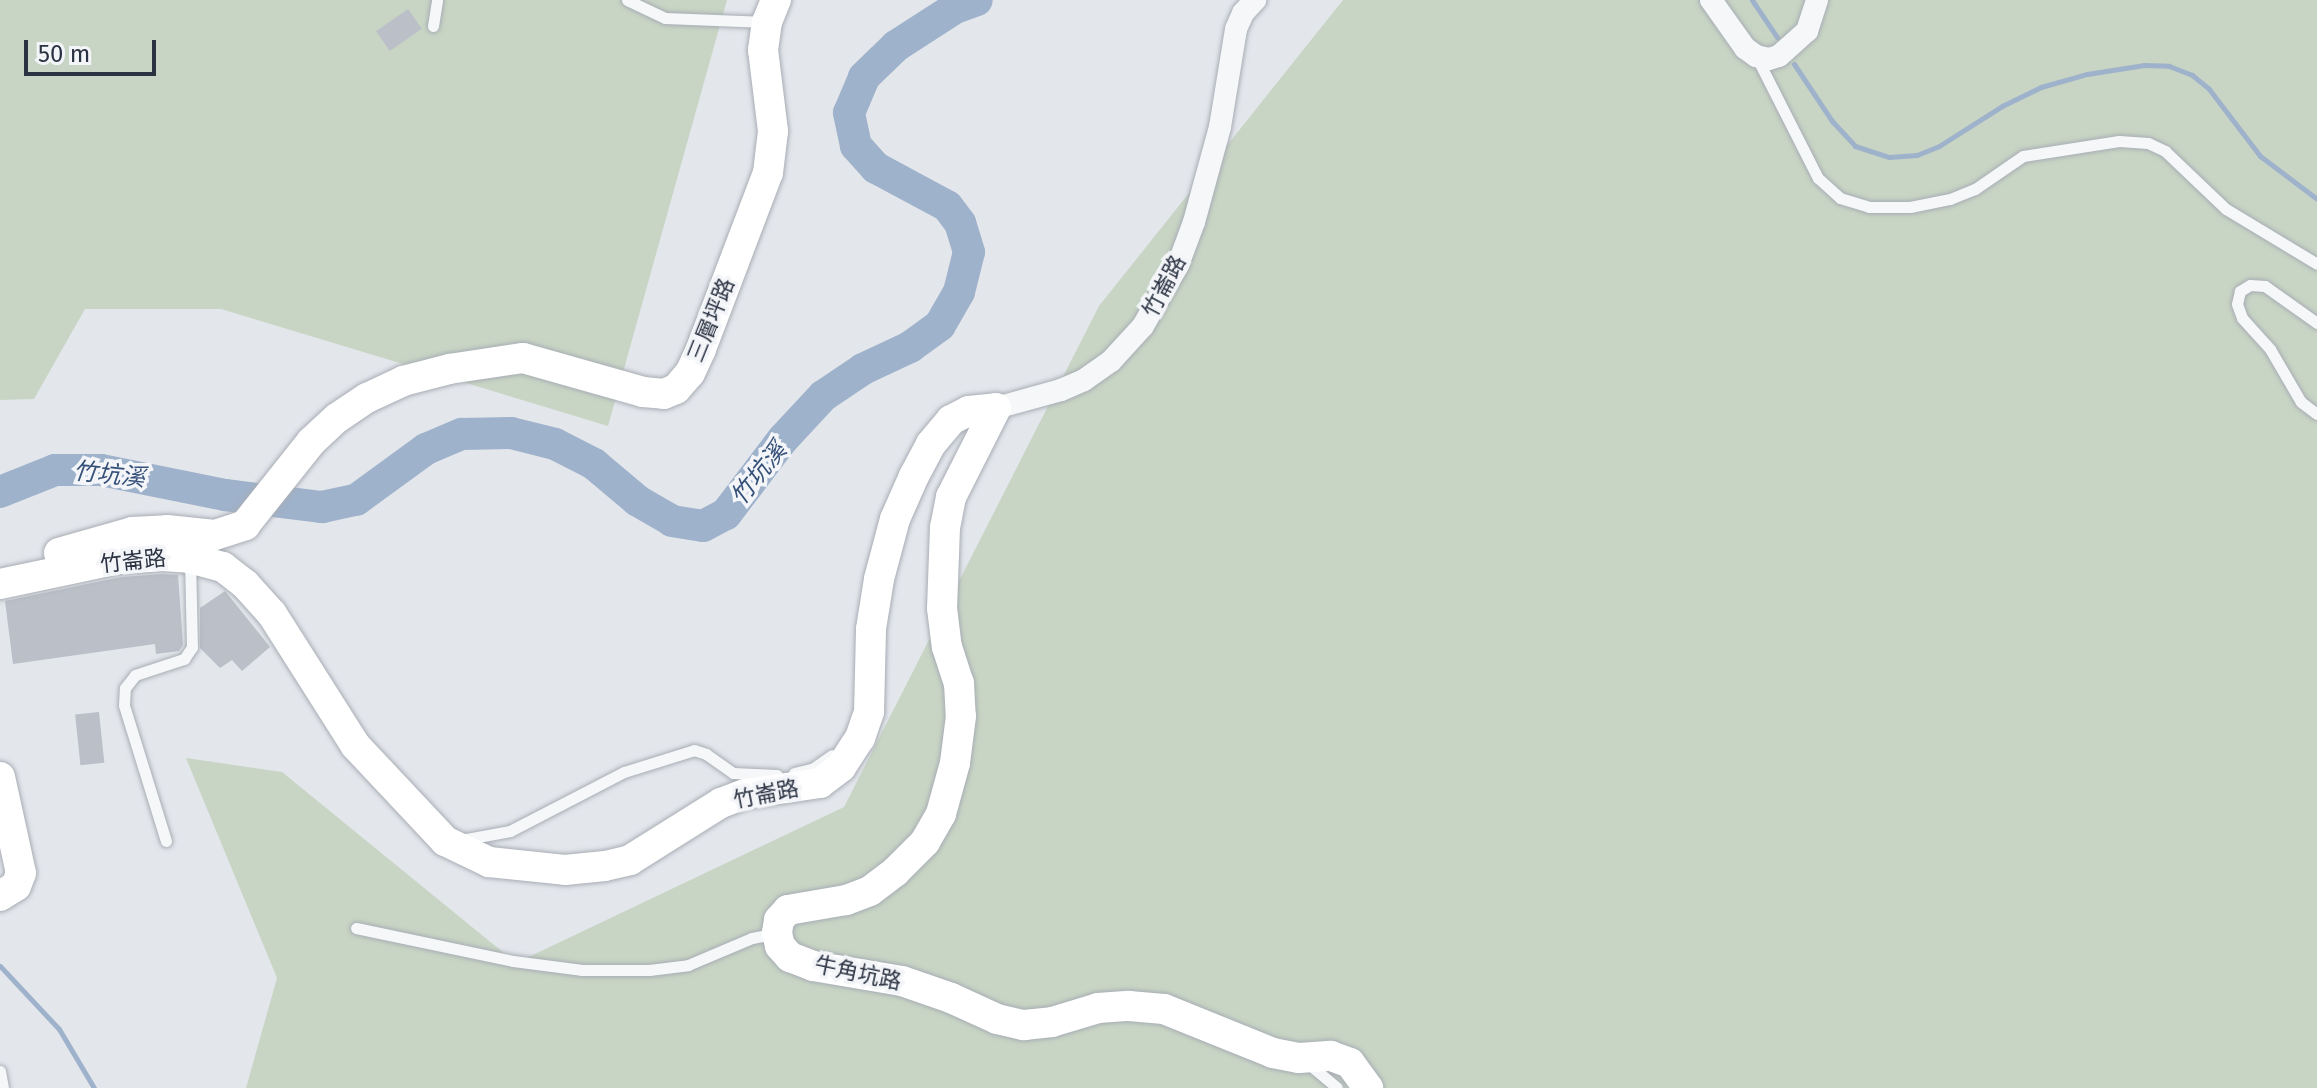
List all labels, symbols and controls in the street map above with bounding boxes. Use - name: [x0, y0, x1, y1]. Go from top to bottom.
- scale bar: [28, 24, 160, 74]
- text: 50 m: [38, 40, 90, 68]
- street label: 竹崙路: [1137, 251, 1191, 321]
- street label: 三層坪路: [682, 274, 740, 366]
- water label: 竹坑溪: [725, 437, 793, 511]
- water label: 竹坑溪: [72, 457, 146, 493]
- street label: 竹崙路: [99, 544, 167, 578]
- street label: 竹崙路: [731, 775, 801, 813]
- street label: 牛角坑路: [812, 951, 904, 995]

